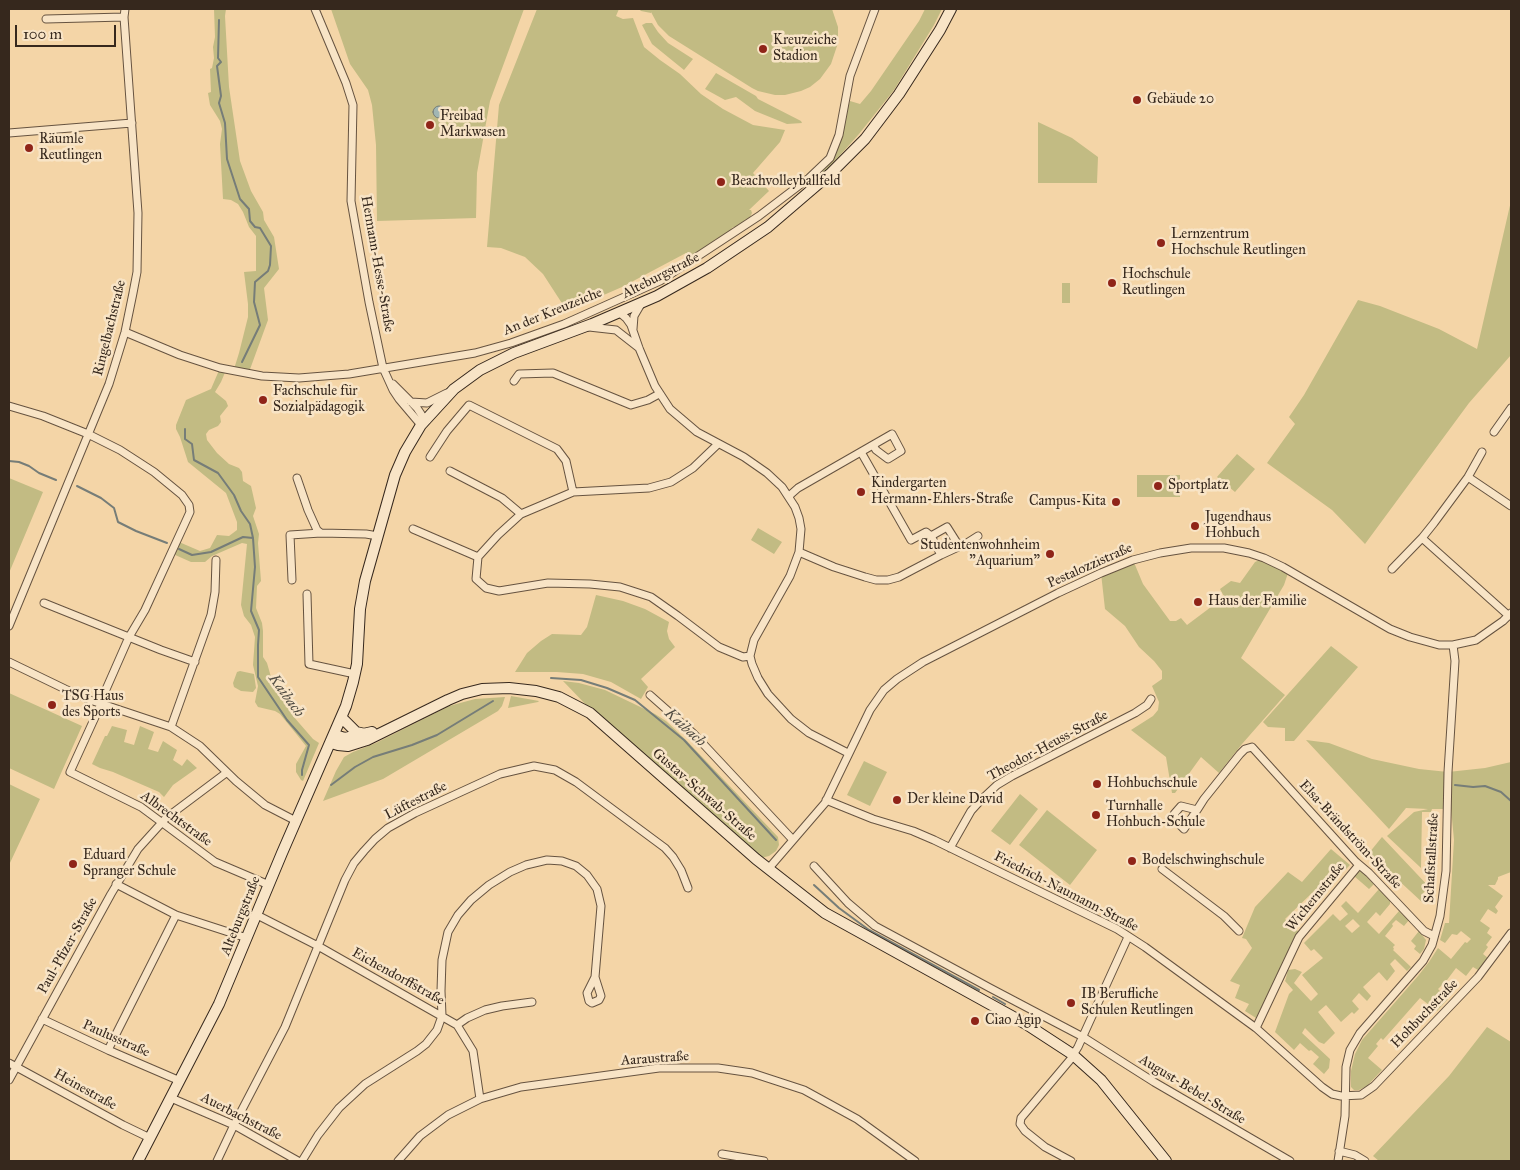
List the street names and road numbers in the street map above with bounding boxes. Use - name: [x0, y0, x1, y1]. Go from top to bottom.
- street label: Hermann-Hesse-Straße: [357, 194, 397, 334]
- street label: Alteburgstraße: [620, 249, 702, 303]
- street label: Ringelbachstraße: [90, 278, 130, 378]
- street label: An der Kreuzeiche: [501, 285, 605, 339]
- street label: Pestalozzistraße: [1045, 540, 1135, 592]
- street label: Theodor-Heuss-Straße: [985, 707, 1111, 785]
- street label: Gustav-Schwab-Straße: [648, 745, 760, 845]
- street label: Elsa-Brändström-Straße: [1295, 777, 1405, 893]
- street label: Lüftestraße: [382, 778, 450, 824]
- street label: Albrechtstraße: [137, 788, 215, 850]
- street label: Schafstallstraße: [1421, 813, 1443, 903]
- street label: Friedrich-Naumann-Straße: [991, 848, 1141, 936]
- street label: Wichernstraße: [1283, 859, 1349, 935]
- street label: Alteburgstraße: [217, 874, 265, 958]
- street label: Paul-Pfizer-Straße: [35, 895, 101, 997]
- street label: Eichendorffstraße: [349, 945, 447, 1009]
- street label: Hohbuchstraße: [1388, 976, 1462, 1052]
- street label: Paulusstraße: [80, 1017, 152, 1061]
- street label: Aaraustraße: [620, 1048, 690, 1070]
- street label: August-Bebel-Straße: [1136, 1052, 1248, 1128]
- street label: Heinestraße: [51, 1066, 119, 1114]
- street label: Auerbachstraße: [198, 1089, 284, 1145]

